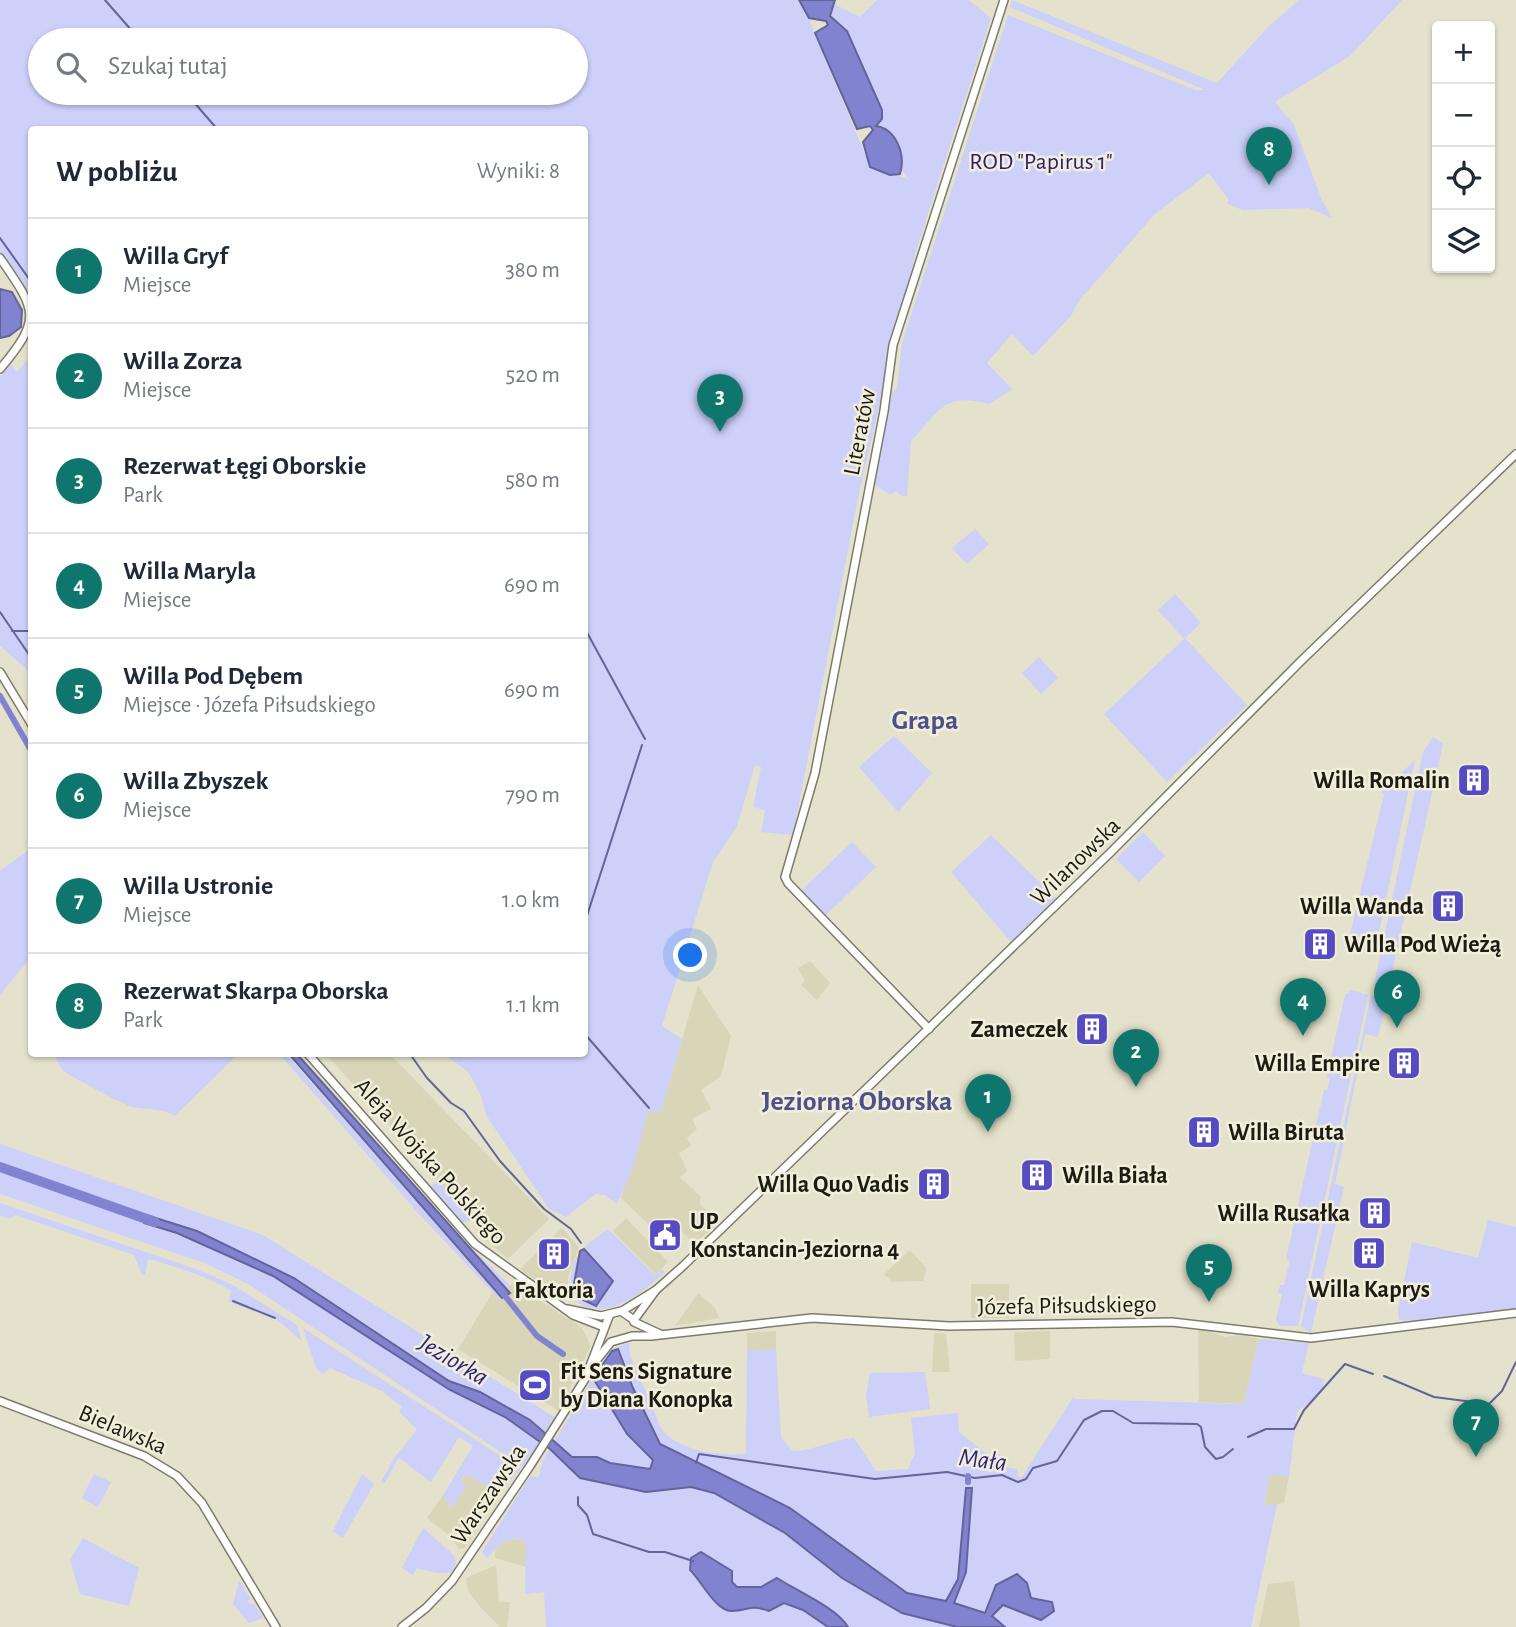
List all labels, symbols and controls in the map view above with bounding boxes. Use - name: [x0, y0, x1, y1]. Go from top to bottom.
- map controls: [1432, 21, 1495, 273]
- button: +: [1432, 21, 1495, 84]
- search box: [28, 28, 588, 105]
- icon: search: [52, 48, 90, 86]
- text: Szukaj tutaj: [108, 53, 228, 79]
- button: −: [1432, 84, 1495, 147]
- pin: 8: [1246, 127, 1292, 185]
- button: locate: [1432, 147, 1495, 210]
- park label: ROD "Papirus 1": [969, 150, 1113, 174]
- text: W pobliżu: [56, 157, 178, 187]
- text: Wyniki: 8: [477, 160, 560, 183]
- button: layers: [1432, 210, 1495, 273]
- text: Willa Gryf: [123, 243, 228, 269]
- text: 1: [75, 259, 83, 282]
- text: 380 m: [505, 259, 560, 282]
- text: Miejsce: [123, 274, 191, 297]
- text: Willa Zorza: [123, 348, 242, 374]
- text: 2: [74, 364, 84, 387]
- text: 520 m: [506, 364, 560, 387]
- pin: 3: [697, 374, 743, 432]
- text: Miejsce: [123, 379, 191, 402]
- street label: Literatów: [840, 387, 880, 478]
- text: Rezerwat Łęgi Oborskie: [123, 453, 366, 479]
- text: 3: [74, 469, 84, 492]
- text: 580 m: [505, 469, 560, 492]
- text: Park: [123, 484, 163, 507]
- text: Willa Maryla: [123, 558, 256, 584]
- text: 4: [73, 574, 85, 597]
- text: 690 m: [504, 574, 560, 597]
- text: Miejsce: [123, 589, 191, 612]
- text: Willa Pod Dębem: [123, 663, 303, 689]
- text: 5: [74, 679, 84, 702]
- text: 690 m: [504, 679, 560, 702]
- text: Miejsce · Józefa Piłsudskiego: [123, 694, 376, 717]
- district label: Grapa: [891, 707, 959, 735]
- building icon: Willa Romalin: [1455, 761, 1493, 799]
- text: Willa Zbyszek: [123, 768, 268, 794]
- place label: Willa Romalin: [1313, 769, 1450, 793]
- text: 6: [73, 784, 85, 807]
- text: 790 m: [505, 784, 560, 807]
- text: Miejsce: [123, 799, 191, 822]
- street label: Wilanowska: [1026, 813, 1125, 910]
- text: Willa Ustronie: [123, 873, 273, 899]
- building icon: Willa Wanda: [1429, 887, 1467, 925]
- text: 7: [74, 889, 84, 912]
- text: 1.0 km: [502, 889, 560, 912]
- place label: Willa Wanda: [1300, 895, 1424, 919]
- text: Miejsce: [123, 904, 191, 927]
- building icon: Willa Pod Wieżą: [1301, 925, 1339, 963]
- place label: Willa Pod Wieżą: [1344, 933, 1502, 957]
- your location: [673, 938, 707, 972]
- pin: 6: [1374, 970, 1420, 1028]
- text: Rezerwat Skarpa Oborska: [123, 978, 389, 1004]
- pin: 4: [1280, 978, 1326, 1036]
- text: 8: [73, 994, 85, 1017]
- text: 1.1 km: [506, 994, 560, 1017]
- text: Park: [123, 1009, 163, 1032]
- building icon: Zameczek: [1073, 1010, 1111, 1048]
- place label: Zameczek: [970, 1018, 1068, 1042]
- pin: 2: [1113, 1029, 1159, 1087]
- building icon: Willa Empire: [1385, 1044, 1423, 1082]
- place label: Willa Empire: [1255, 1052, 1380, 1076]
- street label: Aleja Wojska Polskiego: [350, 1074, 511, 1249]
- pin: 1: [965, 1074, 1011, 1132]
- district label: Jeziorna Oborska: [762, 1088, 952, 1116]
- building icon: Willa Biruta: [1185, 1113, 1223, 1151]
- place label: Willa Biruta: [1228, 1121, 1345, 1145]
- building icon: Willa Biała: [1018, 1156, 1056, 1194]
- place label: Willa Biała: [1062, 1164, 1168, 1188]
- building icon: Willa Quo Vadis: [915, 1165, 953, 1203]
- place label: Willa Quo Vadis: [757, 1173, 909, 1197]
- building icon: Willa Rusałka: [1356, 1194, 1394, 1232]
- place label: Willa Rusałka: [1217, 1202, 1350, 1226]
- place label: UP Konstancin-Jeziorna 4: [690, 1210, 899, 1262]
- public building icon: UP Konstancin-Jeziorna 4: [646, 1216, 684, 1254]
- building icon: Willa Kaprys: [1350, 1234, 1388, 1272]
- building icon: Faktoria: [535, 1235, 573, 1273]
- pin: 5: [1186, 1244, 1232, 1302]
- place label: Willa Kaprys: [1308, 1278, 1430, 1302]
- place label: Faktoria: [514, 1279, 594, 1303]
- street label: Józefa Piłsudskiego: [977, 1292, 1157, 1320]
- water label: Jeziorka: [413, 1329, 493, 1390]
- place label: Fit Sens Signature by Diana Konopka: [560, 1360, 733, 1412]
- sports icon: Fit Sens Signature by Diana Konopka: [516, 1366, 554, 1404]
- pin: 7: [1453, 1399, 1499, 1457]
- street label: Bielawska: [75, 1401, 170, 1459]
- street label: Warszawska: [447, 1440, 531, 1549]
- water label: Mała: [957, 1444, 1008, 1476]

